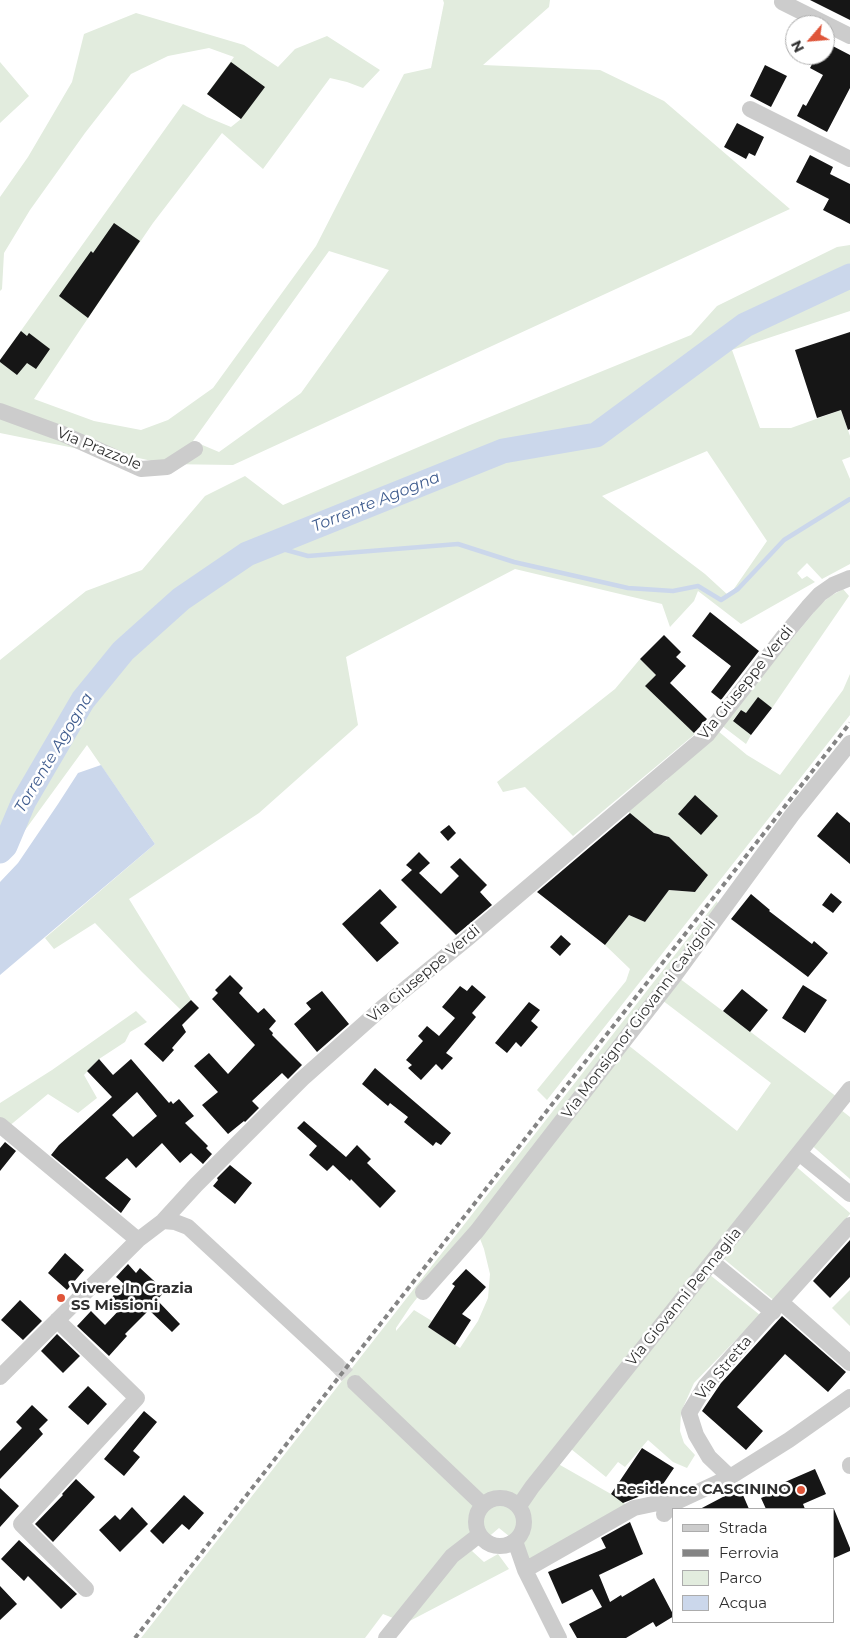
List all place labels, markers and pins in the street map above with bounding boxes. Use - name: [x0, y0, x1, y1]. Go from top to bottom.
- place label: Vivere In Grazia SS Missioni: [71, 1280, 193, 1315]
- marker: Vivere In Grazia SS Missioni: [55, 1292, 67, 1304]
- place label: Residence CASCININO: [616, 1481, 791, 1499]
- marker: Residence CASCININO: [795, 1484, 807, 1496]

